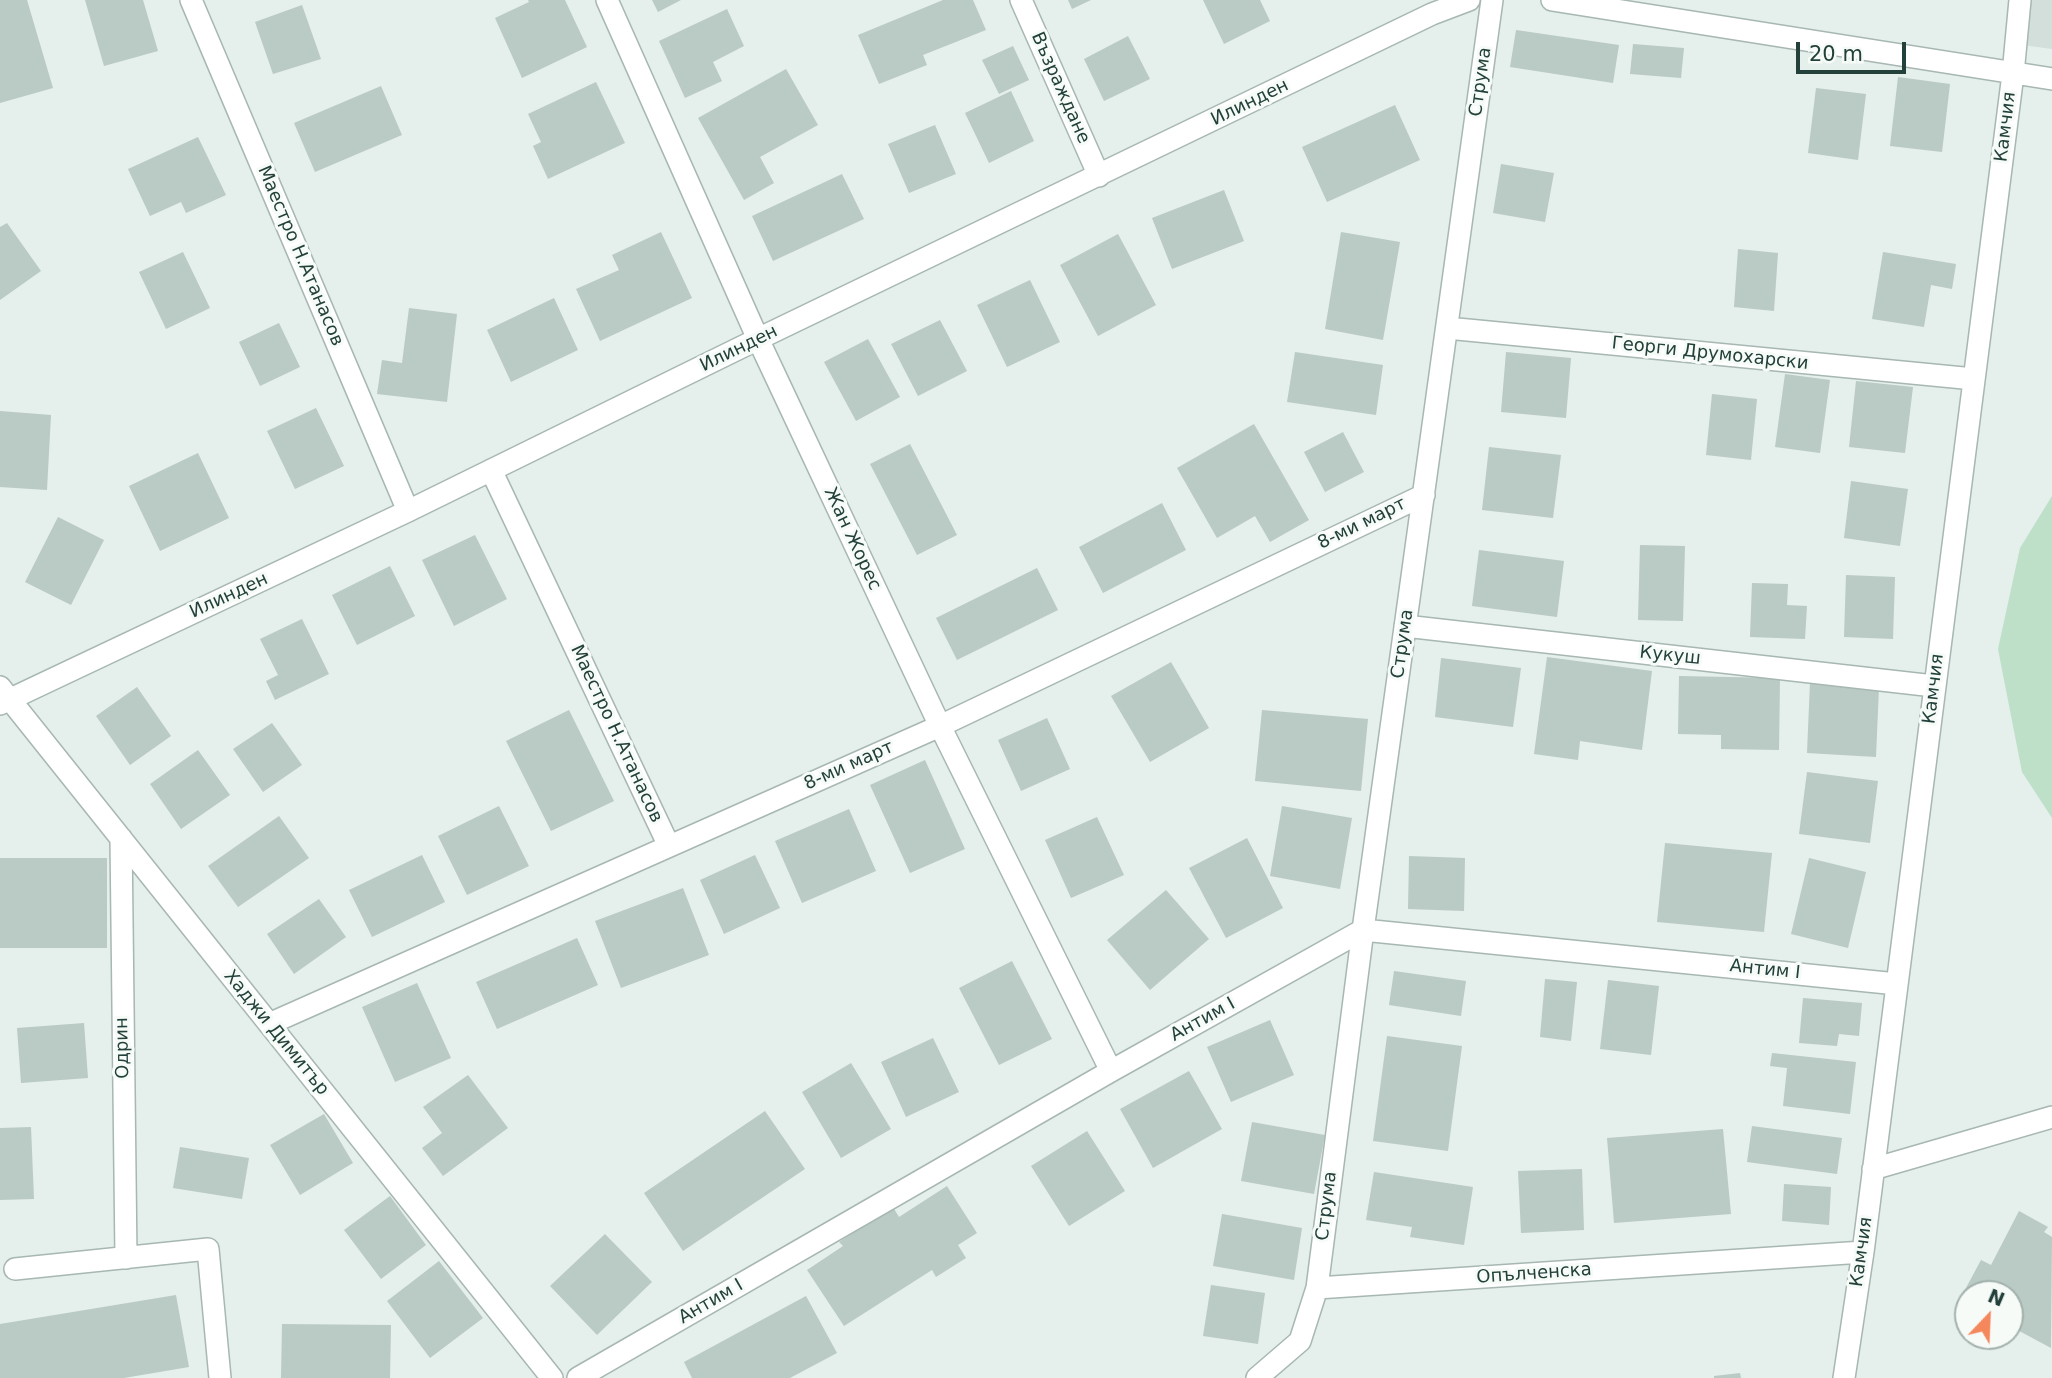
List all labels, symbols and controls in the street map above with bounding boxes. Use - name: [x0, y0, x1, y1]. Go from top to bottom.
- scale bar: [1800, 28, 1910, 72]
- street label: Възраждане: [1026, 29, 1094, 147]
- text: 20 m: [1809, 42, 1863, 66]
- street label: Струма: [1465, 46, 1497, 118]
- street label: Илинден: [1208, 75, 1292, 131]
- street label: Камчия: [1991, 91, 2021, 163]
- street label: Маестро Н.Атанасов: [252, 163, 348, 349]
- street label: Илинден: [697, 321, 781, 377]
- street label: Георги Друмохарски: [1611, 333, 1809, 375]
- street label: Жан Жорес: [819, 484, 885, 594]
- street label: 8-ми март: [1314, 493, 1410, 555]
- street label: Илинден: [186, 569, 272, 623]
- street label: Струма: [1387, 608, 1419, 680]
- street label: Маестро Н.Атанасов: [565, 642, 667, 826]
- street label: Кукуш: [1638, 642, 1702, 670]
- street label: Камчия: [1919, 653, 1949, 725]
- street label: 8-ми март: [801, 737, 897, 795]
- street label: Антим I: [1729, 956, 1801, 984]
- street label: Хаджи Димитър: [219, 966, 333, 1100]
- street label: Антим I: [1167, 993, 1239, 1047]
- street label: Одрин: [112, 1017, 134, 1079]
- street label: Струма: [1312, 1170, 1342, 1242]
- street label: Камчия: [1846, 1216, 1878, 1288]
- street label: Опълченска: [1476, 1259, 1592, 1289]
- street label: Антим I: [675, 1275, 747, 1329]
- north arrow: [1954, 1280, 2024, 1350]
- text: N: [1985, 1284, 2008, 1311]

